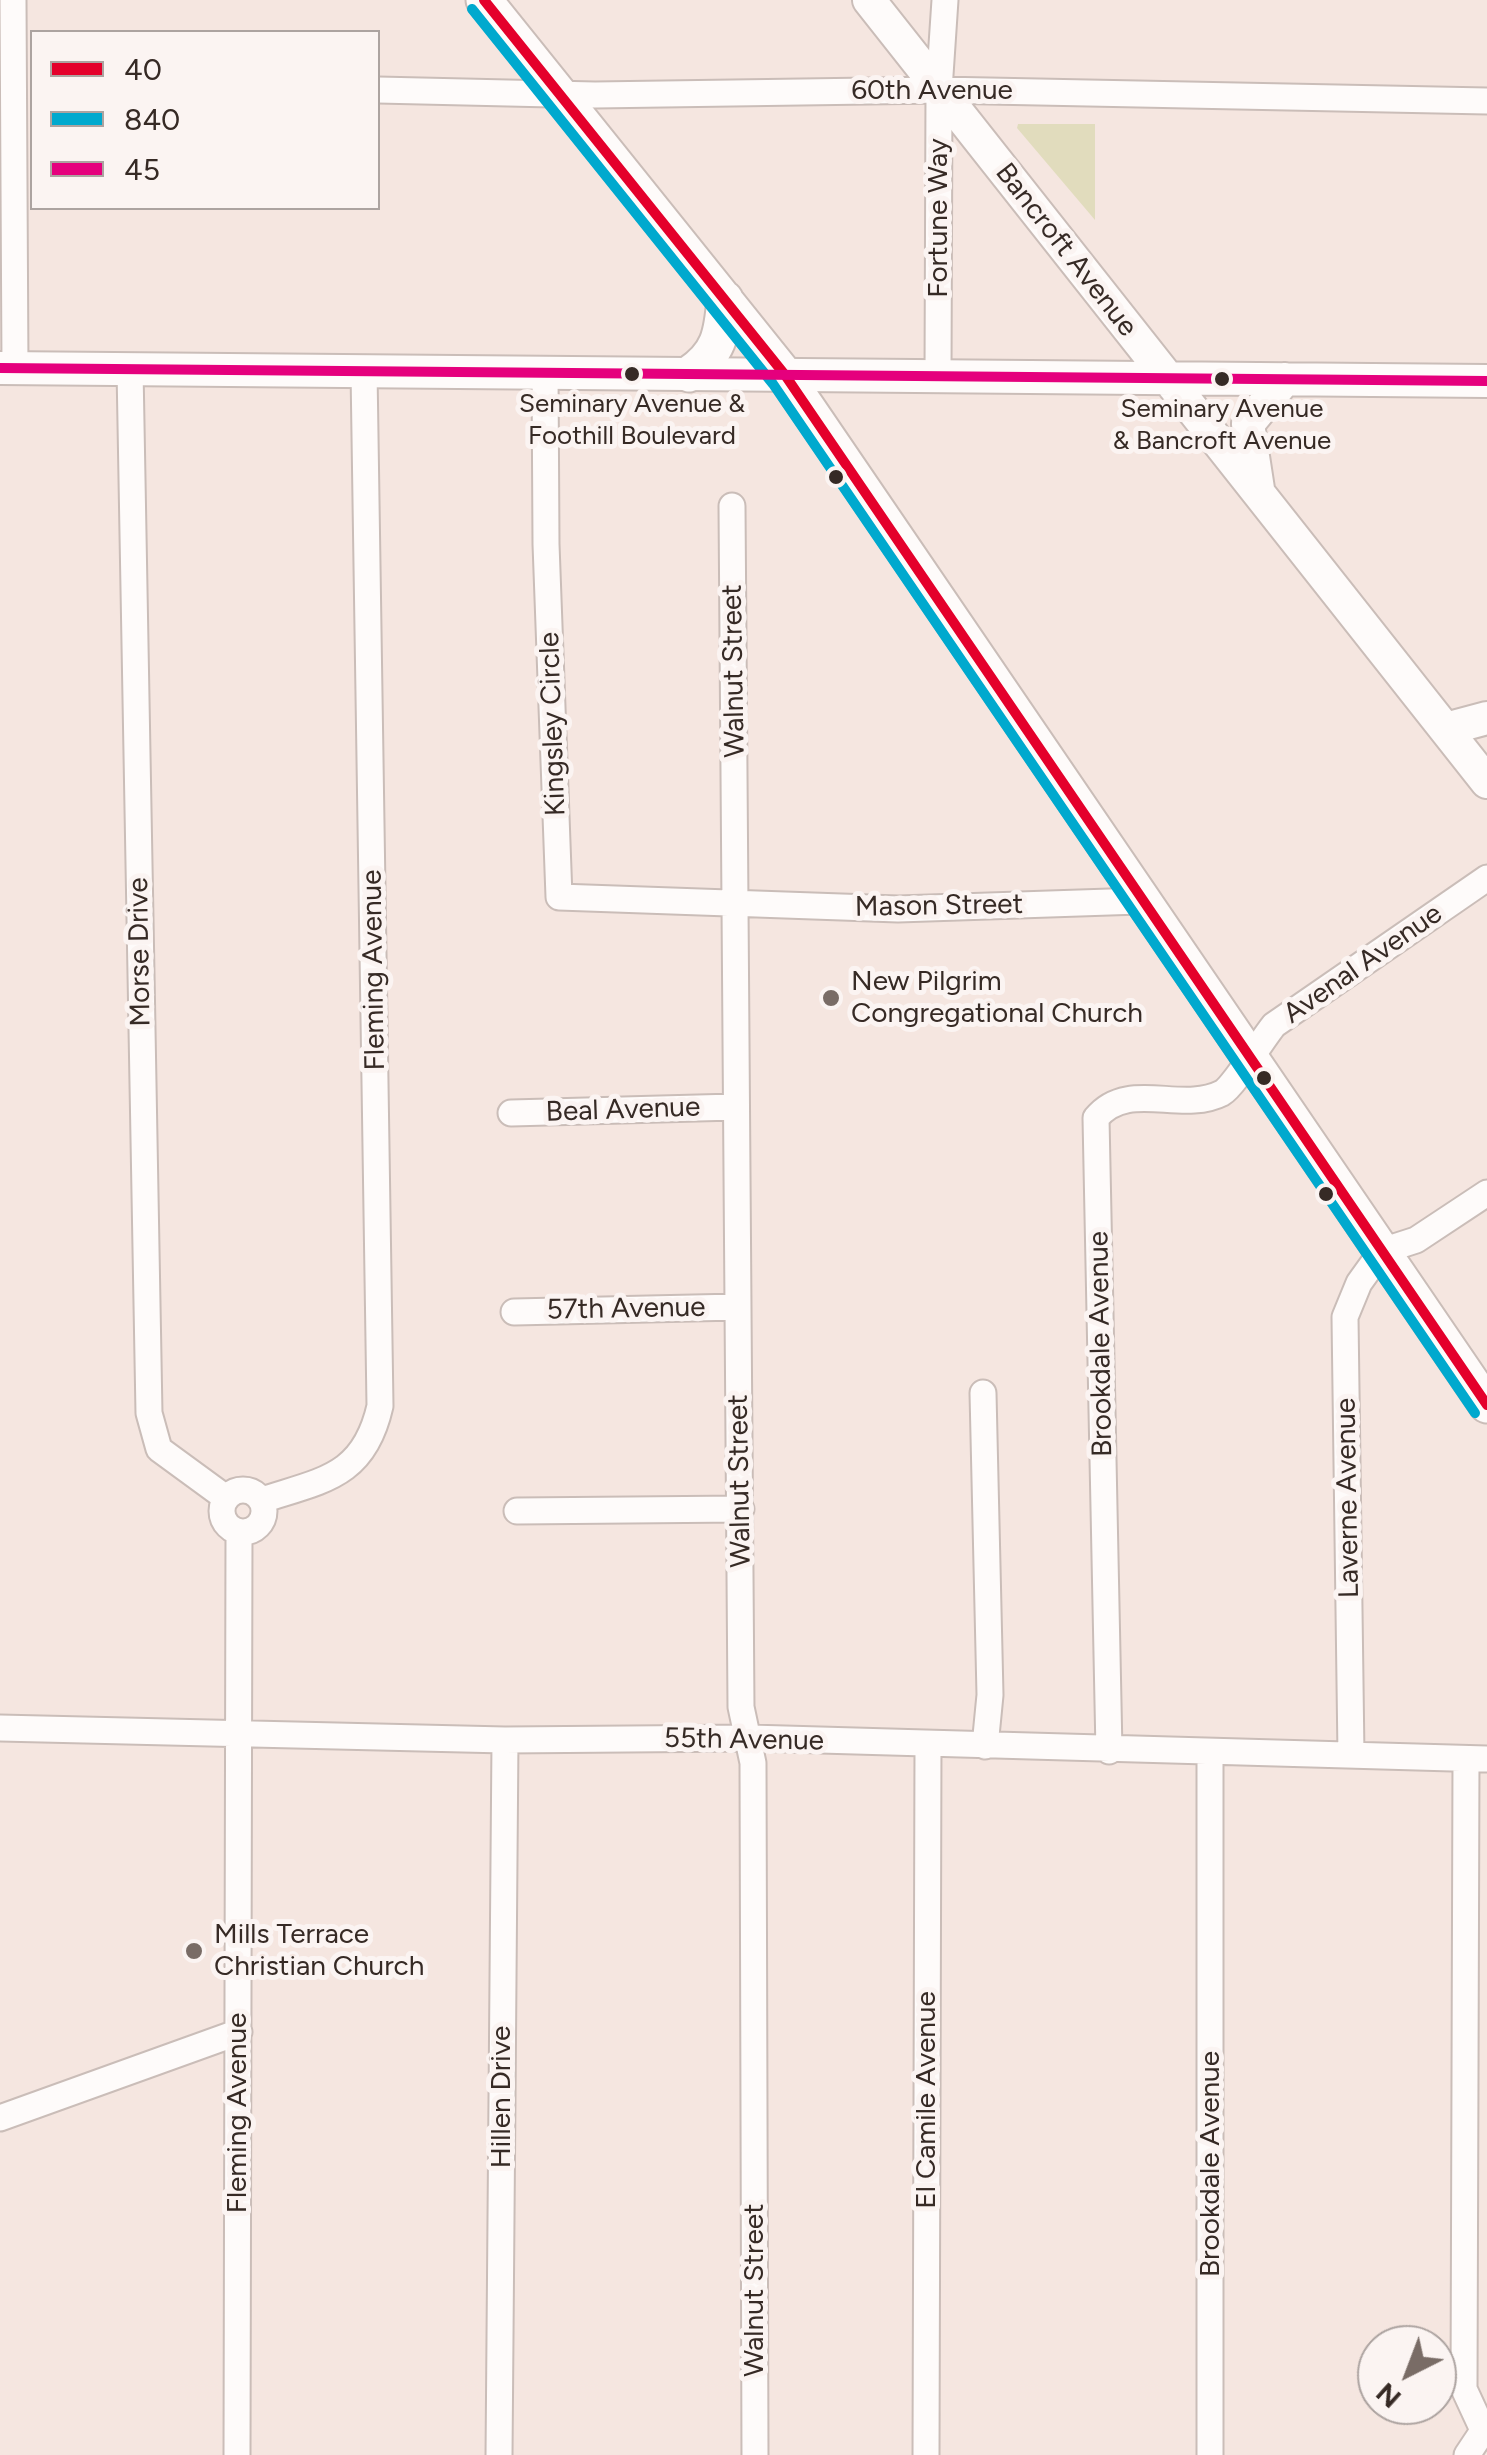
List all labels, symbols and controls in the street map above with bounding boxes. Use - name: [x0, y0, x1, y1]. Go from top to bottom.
- legend: [30, 30, 380, 210]
- text: 40: [124, 51, 162, 88]
- street label: 60th Avenue: [851, 74, 1013, 108]
- text: 840: [124, 101, 180, 138]
- street label: Fortune Way: [922, 138, 956, 298]
- text: 45: [124, 151, 160, 188]
- street label: Bancroft Avenue: [988, 157, 1144, 343]
- marker: Seminary Avenue & Foothill Boulevard: [622, 364, 642, 384]
- marker: Seminary Avenue & Bancroft Avenue: [1212, 369, 1232, 389]
- place label: Seminary Avenue & Foothill Boulevard: [519, 388, 745, 449]
- place label: Seminary Avenue & Bancroft Avenue: [1113, 393, 1331, 454]
- unlabelled marker: [826, 467, 846, 487]
- street label: Walnut Street: [716, 584, 752, 758]
- street label: Kingsley Circle: [533, 631, 573, 817]
- street label: Fleming Avenue: [355, 869, 393, 1071]
- street label: Morse Drive: [122, 877, 158, 1027]
- street label: Mason Street: [855, 888, 1023, 924]
- street label: Avenal Avenue: [1277, 897, 1449, 1031]
- place label: New Pilgrim Congregational Church: [851, 965, 1143, 1031]
- marker: New Pilgrim Congregational Church: [820, 987, 842, 1009]
- unlabelled marker: [1254, 1068, 1274, 1088]
- street label: Beal Avenue: [545, 1091, 701, 1129]
- unlabelled marker: [1316, 1184, 1336, 1204]
- street label: Brookdale Avenue: [1082, 1231, 1120, 1457]
- street label: 57th Avenue: [546, 1291, 706, 1327]
- street label: Walnut Street: [722, 1394, 758, 1568]
- street label: Laverne Avenue: [1329, 1398, 1367, 1598]
- street label: 55th Avenue: [664, 1722, 824, 1758]
- place label: Mills Terrace Christian Church: [214, 1918, 424, 1984]
- marker: Mills Terrace Christian Church: [183, 1940, 205, 1962]
- street label: El Camile Avenue: [910, 1991, 944, 2209]
- street label: Fleming Avenue: [221, 2013, 255, 2213]
- street label: Hillen Drive: [485, 2026, 519, 2168]
- street label: Brookdale Avenue: [1194, 2051, 1228, 2277]
- street label: Walnut Street: [738, 2203, 772, 2377]
- north arrow: [1357, 2325, 1457, 2425]
- text: N: [1369, 2376, 1408, 2416]

